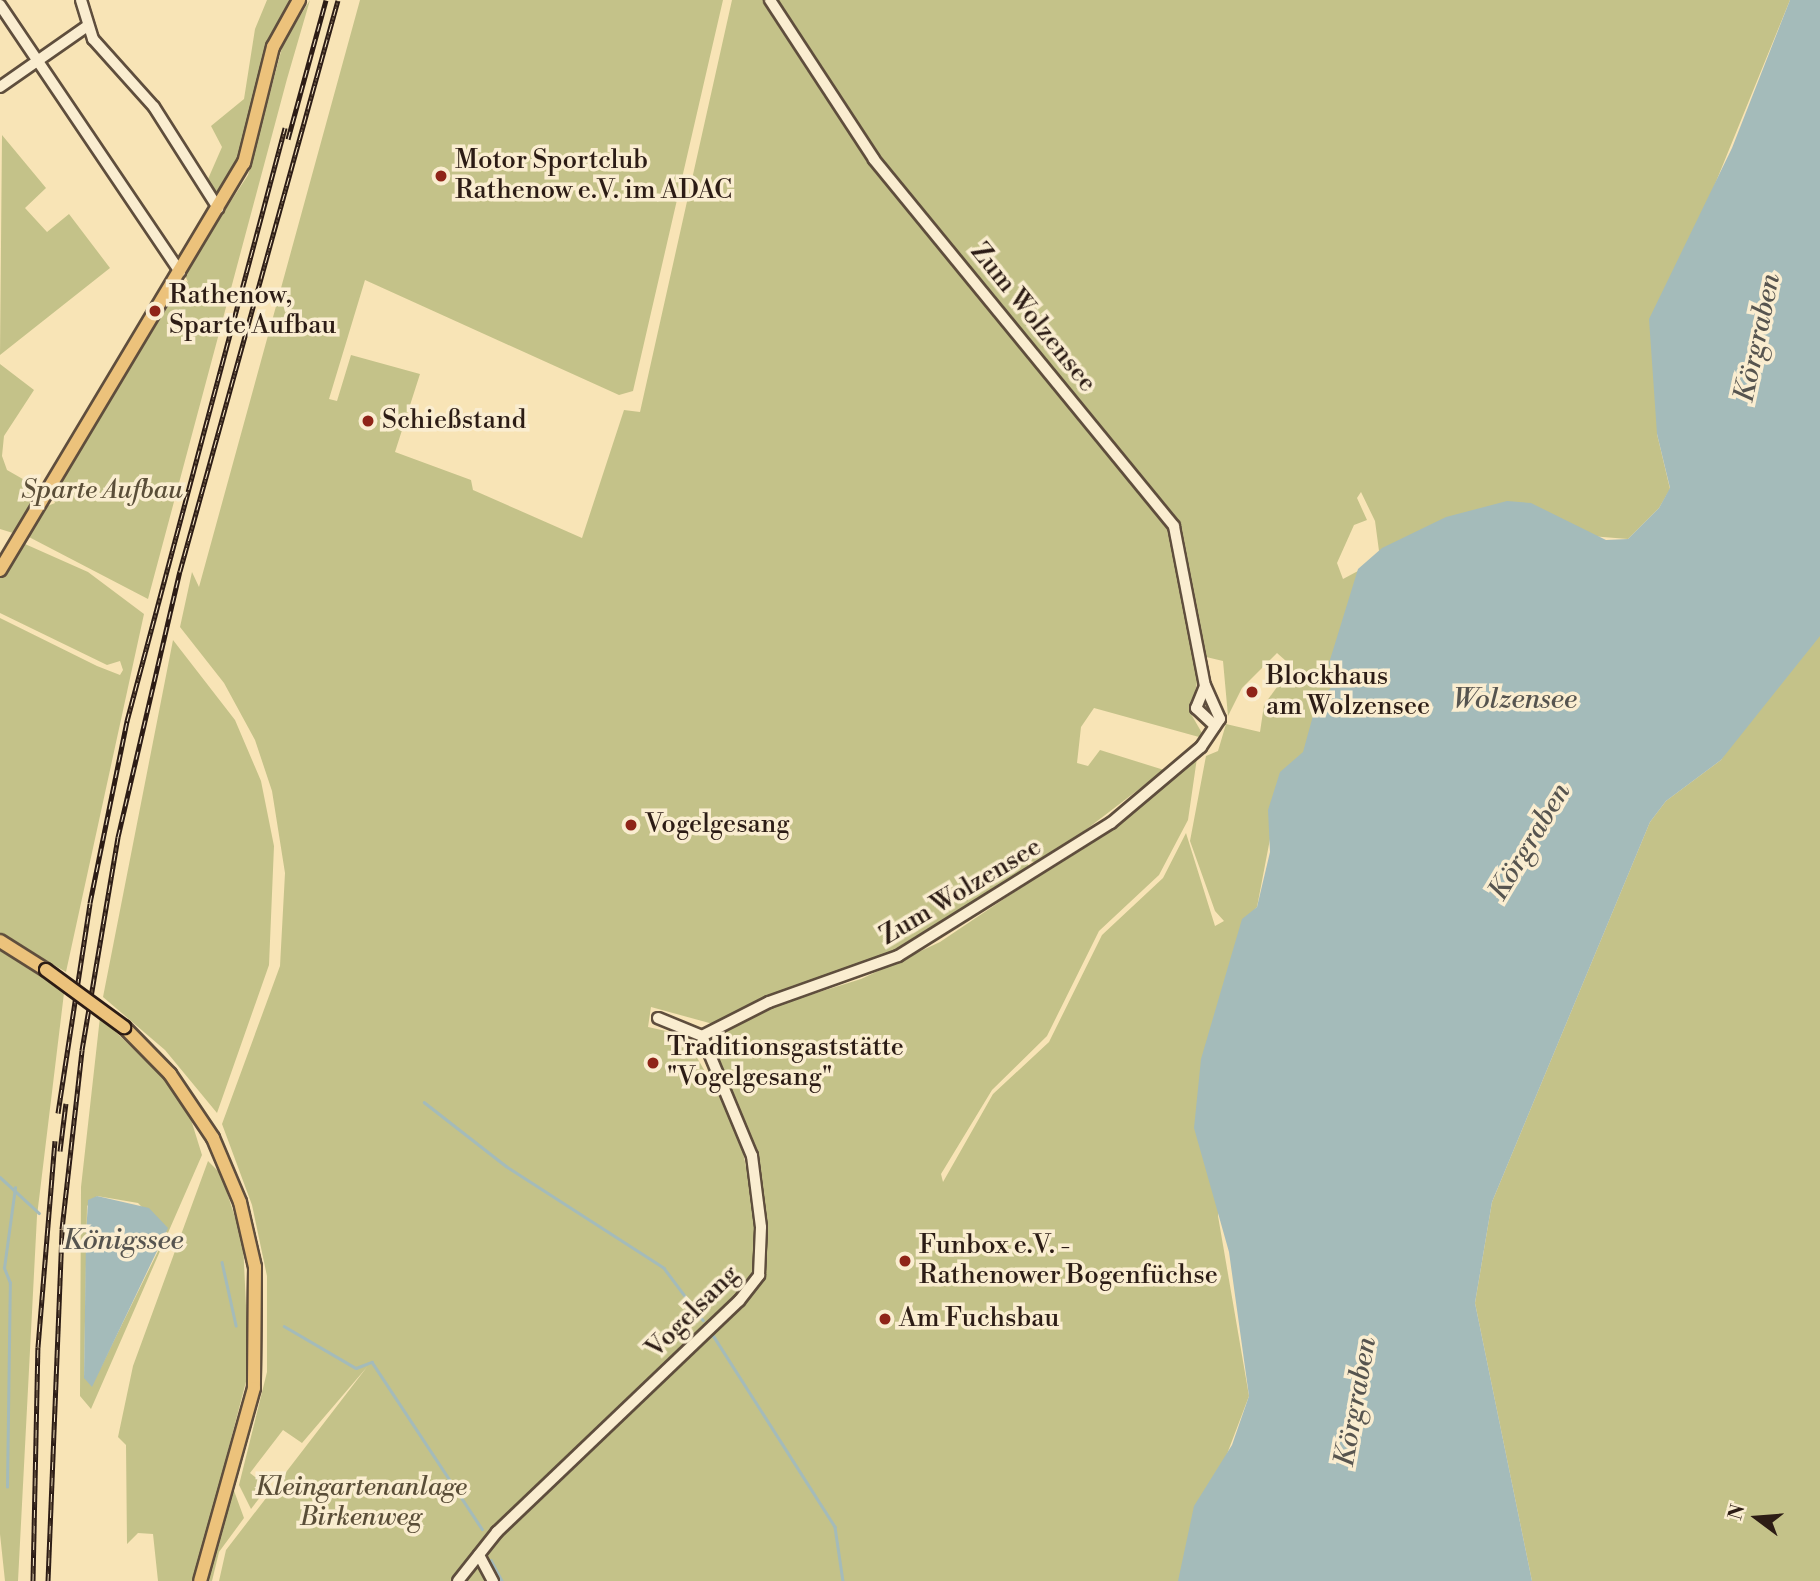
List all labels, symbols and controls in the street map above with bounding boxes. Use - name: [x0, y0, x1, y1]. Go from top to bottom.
- place label: Motor Sportclub Rathenow e.V. im ADAC: [455, 145, 732, 206]
- marker: Motor Sportclub Rathenow e.V. im ADAC: [433, 168, 449, 184]
- street label: Zum Wolzensee: [963, 237, 1103, 399]
- water label: Körgraben: [1728, 270, 1788, 406]
- place label: Rathenow, Sparte Aufbau: [169, 280, 336, 342]
- marker: Rathenow, Sparte Aufbau: [147, 303, 163, 319]
- place label: Schießstand: [382, 405, 526, 437]
- marker: Schießstand: [360, 413, 376, 429]
- park label: Sparte Aufbau: [21, 475, 183, 507]
- place label: Blockhaus am Wolzensee: [1266, 661, 1430, 722]
- water label: Wolzensee: [1453, 683, 1577, 717]
- marker: Blockhaus am Wolzensee: [1244, 684, 1260, 700]
- water label: Körgraben: [1482, 777, 1578, 907]
- place label: Vogelgesang: [645, 809, 790, 841]
- marker: Vogelgesang: [623, 817, 639, 833]
- street label: Zum Wolzensee: [875, 832, 1047, 952]
- place label: Traditionsgaststätte "Vogelgesang": [667, 1032, 904, 1094]
- marker: Traditionsgaststätte "Vogelgesang": [645, 1055, 661, 1071]
- water label: Königssee: [62, 1224, 184, 1258]
- place label: Funbox e.V. - Rathenower Bogenfüchse: [919, 1230, 1218, 1292]
- marker: Funbox e.V. - Rathenower Bogenfüchse: [897, 1253, 913, 1269]
- street label: Vogelsang: [640, 1259, 746, 1365]
- place label: Am Fuchsbau: [899, 1303, 1059, 1335]
- marker: Am Fuchsbau: [877, 1311, 893, 1327]
- water label: Körgraben: [1328, 1335, 1384, 1469]
- park label: Kleingartenanlage Birkenweg: [255, 1472, 467, 1534]
- north arrow: [1722, 1483, 1792, 1553]
- text: N: [1723, 1502, 1750, 1523]

